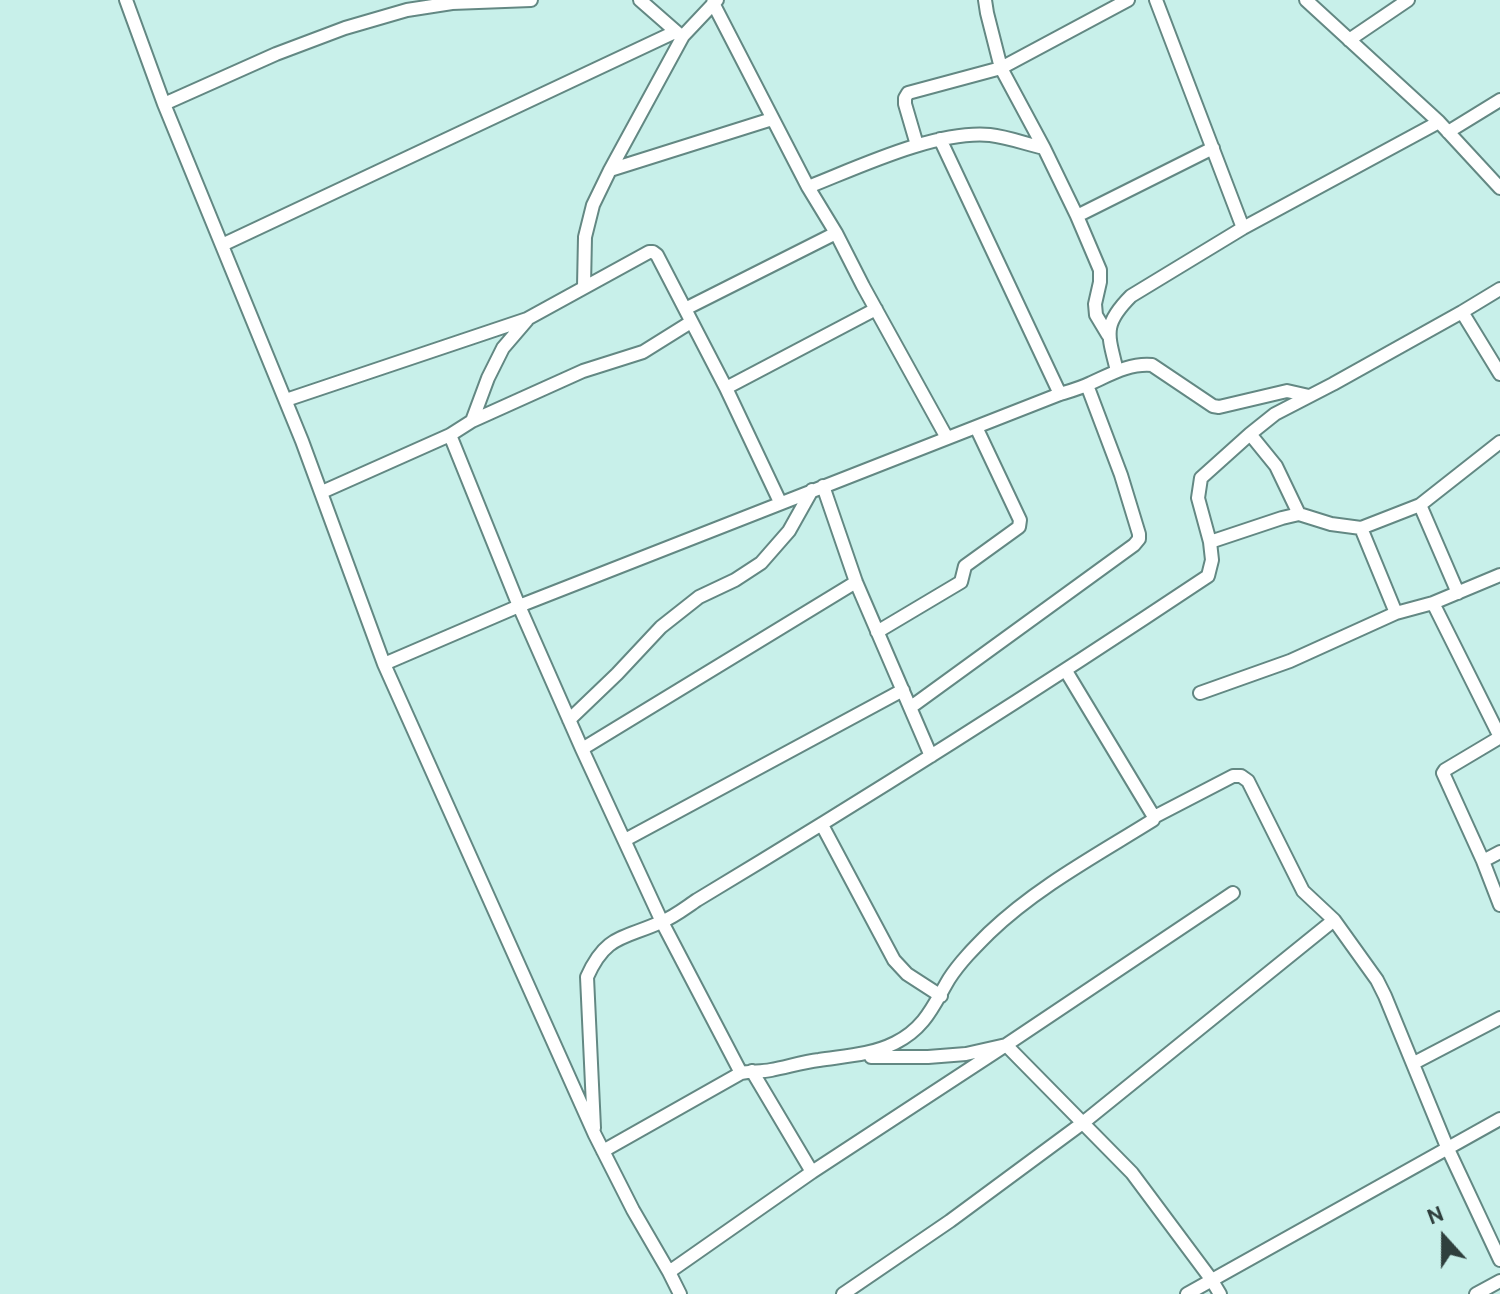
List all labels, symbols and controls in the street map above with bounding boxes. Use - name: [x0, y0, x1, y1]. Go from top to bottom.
- north arrow: [1404, 1198, 1484, 1278]
- text: N: [1423, 1200, 1447, 1231]

